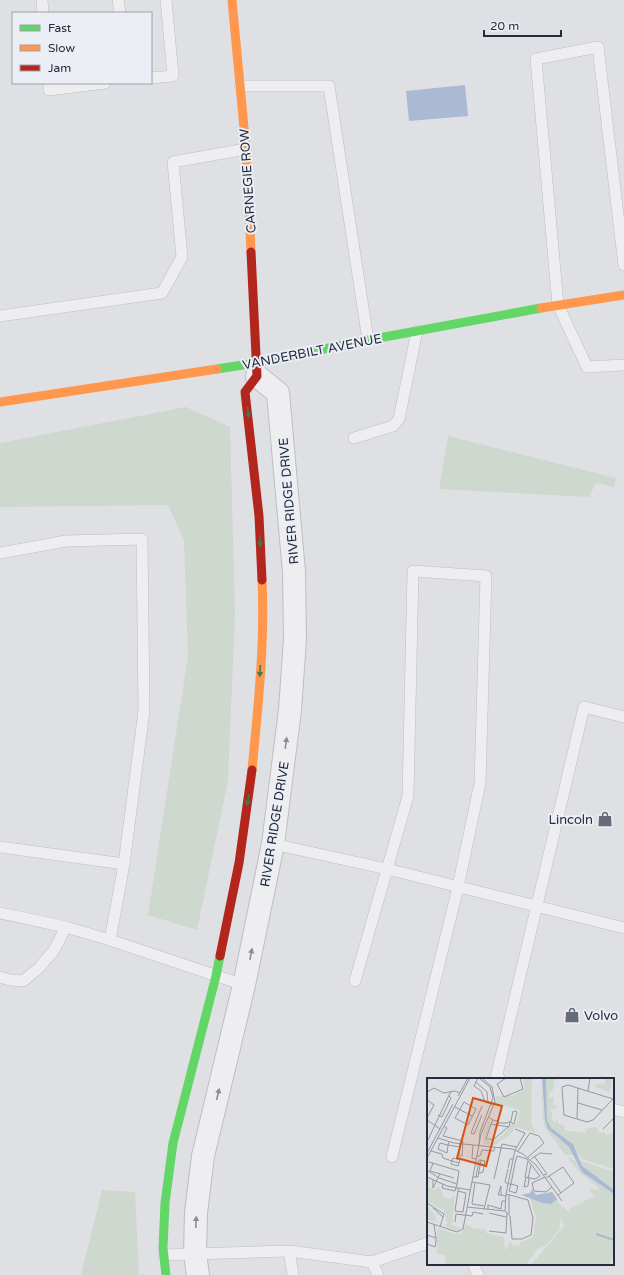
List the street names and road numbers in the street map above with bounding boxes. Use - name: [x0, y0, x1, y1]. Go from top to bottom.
- street label: CARNEGIE ROW: [236, 128, 260, 234]
- street label: VANDERBILT AVENUE: [241, 331, 383, 373]
- street label: RIVER RIDGE DRIVE: [275, 437, 303, 565]
- street label: RIVER RIDGE DRIVE: [257, 760, 293, 888]

